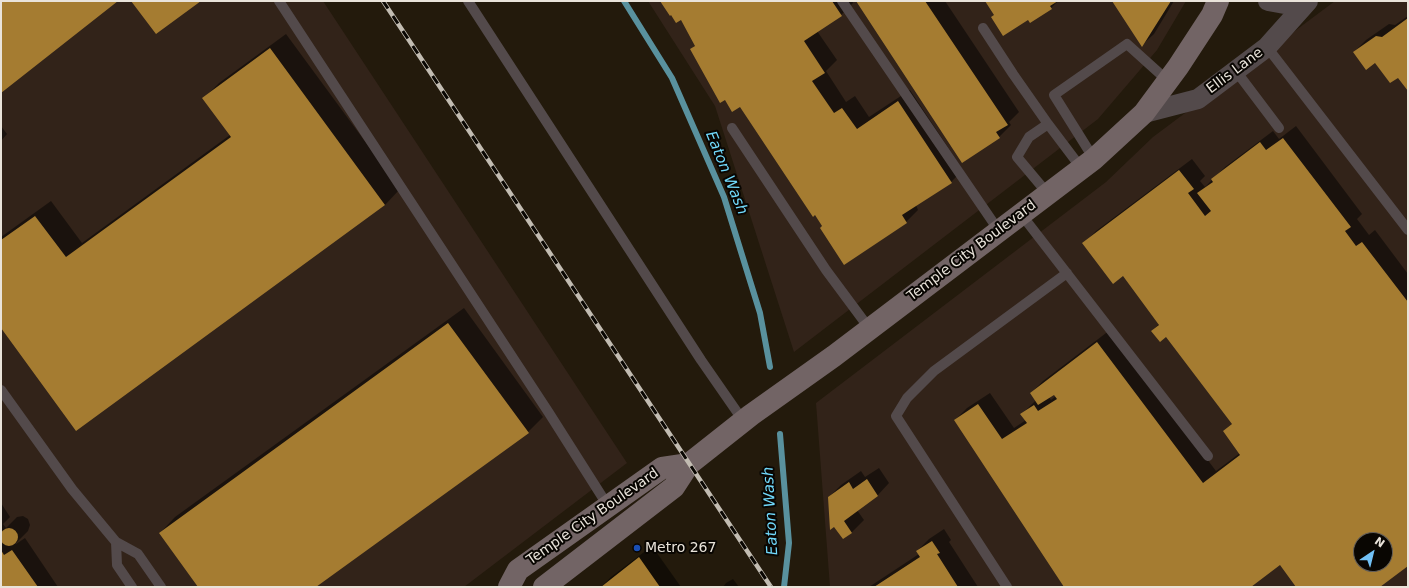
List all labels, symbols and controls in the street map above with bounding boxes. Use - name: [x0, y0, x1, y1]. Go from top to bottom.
- street label: Ellis Lane: [1204, 44, 1266, 98]
- water label: Eaton Wash: [701, 129, 751, 217]
- street label: Temple City Boulevard: [904, 197, 1040, 305]
- street label: Temple City Boulevard: [524, 465, 662, 569]
- water label: Eaton Wash: [760, 466, 782, 556]
- north arrow: [1353, 532, 1393, 572]
- text: N: [1372, 535, 1387, 551]
- place label: Metro 267: [645, 540, 716, 556]
- marker: Metro 267: [632, 543, 642, 553]

